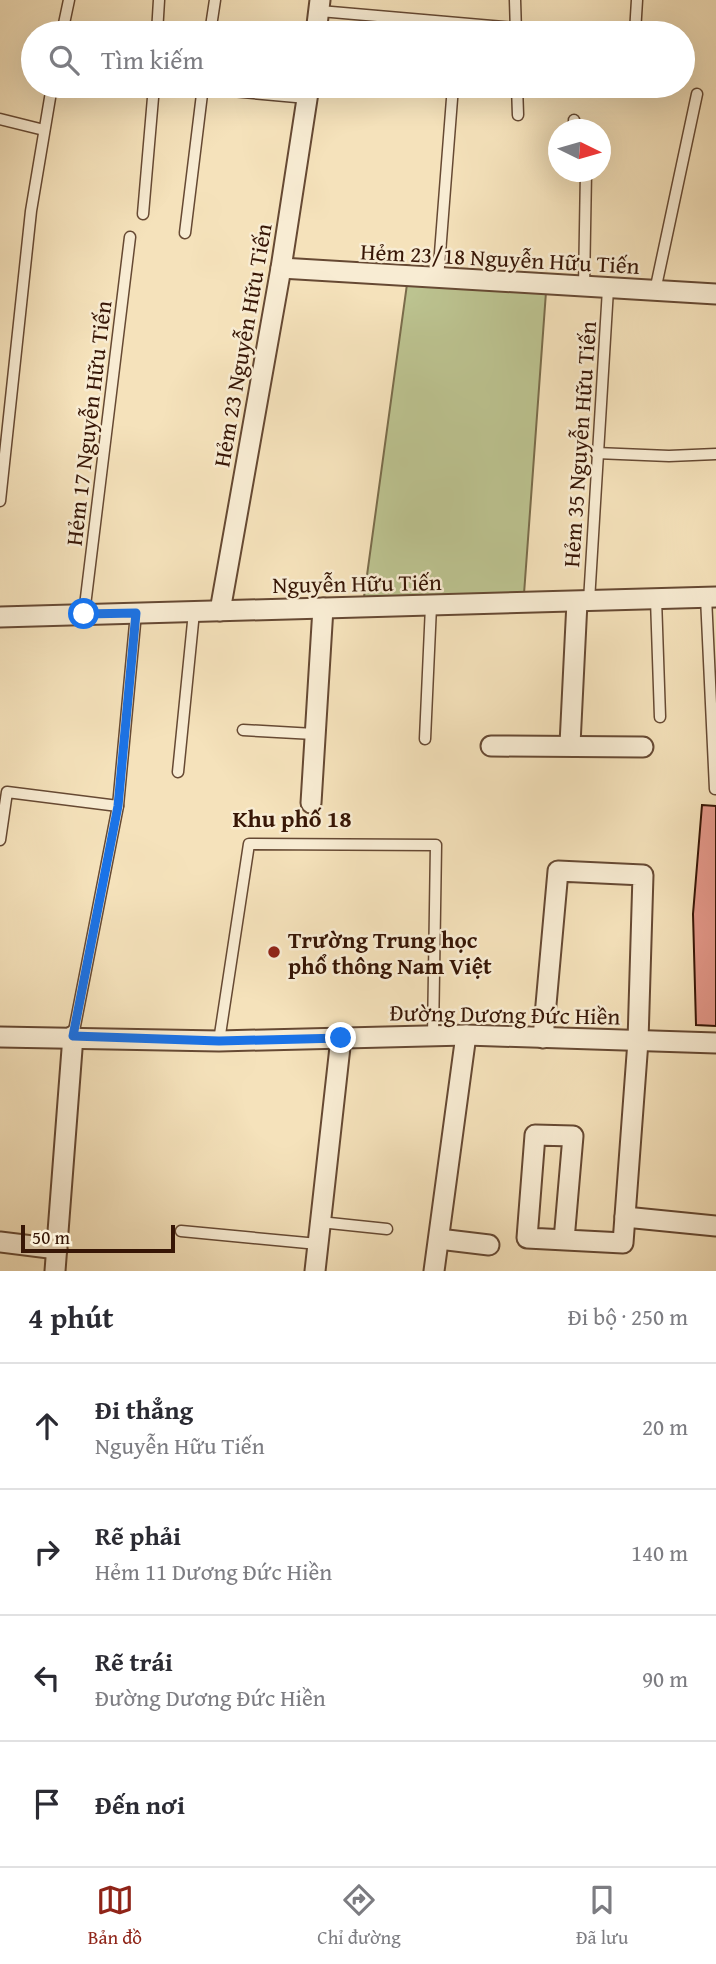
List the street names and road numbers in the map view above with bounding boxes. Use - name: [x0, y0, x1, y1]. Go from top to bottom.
- street label: Hẻm 23 Nguyễn Hữu Tiến: [204, 221, 280, 469]
- street label: Hẻm 23/18 Nguyễn Hữu Tiến: [359, 234, 641, 282]
- street label: Hẻm 17 Nguyễn Hữu Tiến: [57, 298, 119, 547]
- street label: Hẻm 35 Nguyễn Hữu Tiến: [554, 320, 604, 568]
- street label: Nguyễn Hữu Tiến: [272, 565, 442, 601]
- street label: Đường Dương Đức Hiền: [389, 995, 621, 1033]

